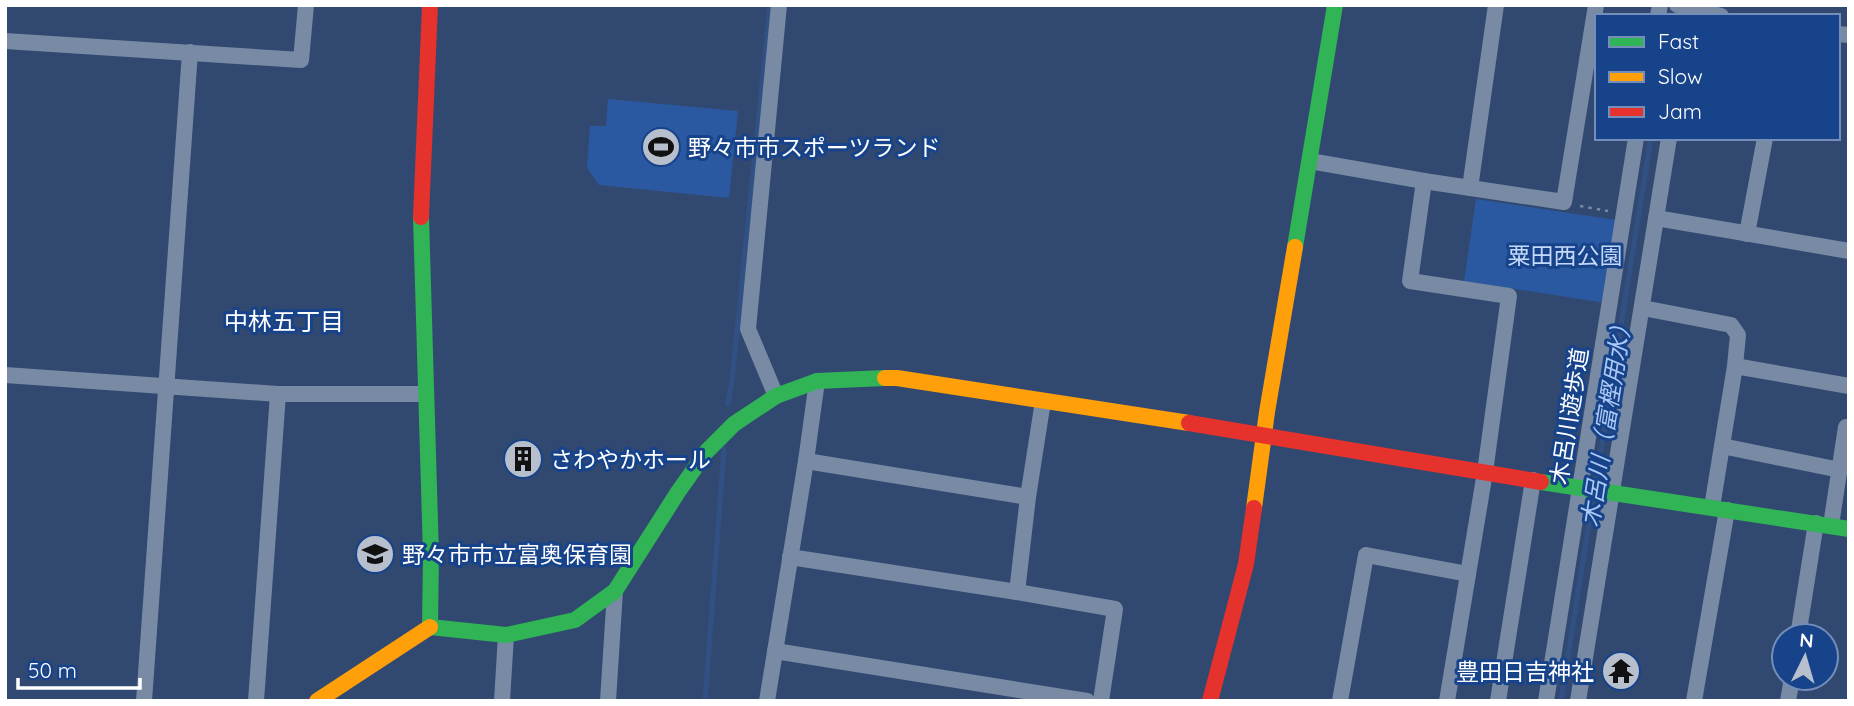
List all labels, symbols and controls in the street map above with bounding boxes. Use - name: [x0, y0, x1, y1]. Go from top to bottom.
- legend: [1595, 14, 1840, 140]
- text: Fast: [1658, 28, 1699, 54]
- text: Slow: [1658, 63, 1703, 89]
- text: Jam: [1658, 98, 1702, 124]
- sports icon: 野々市市スポーツランド: [640, 126, 682, 168]
- place label: 野々市市スポーツランド: [688, 133, 941, 162]
- park label: 粟田西公園: [1508, 241, 1623, 270]
- district label: 中林五丁目: [224, 306, 344, 336]
- water label: 木呂川（富樫用水）: [1574, 311, 1638, 529]
- street label: 木呂川遊歩道: [1544, 346, 1594, 486]
- building icon: さわやかホール: [502, 438, 544, 480]
- place label: さわやかホール: [550, 445, 711, 474]
- school or university icon: 野々市市立富奥保育園: [354, 533, 396, 575]
- place label: 野々市市立富奥保育園: [402, 540, 632, 569]
- north arrow: [1770, 622, 1840, 692]
- text: N: [1798, 628, 1814, 653]
- scale bar: [18, 646, 140, 690]
- temple icon: 豊田日吉神社: [1600, 650, 1642, 692]
- text: 50 m: [28, 657, 77, 683]
- place label: 豊田日吉神社: [1456, 657, 1594, 686]

